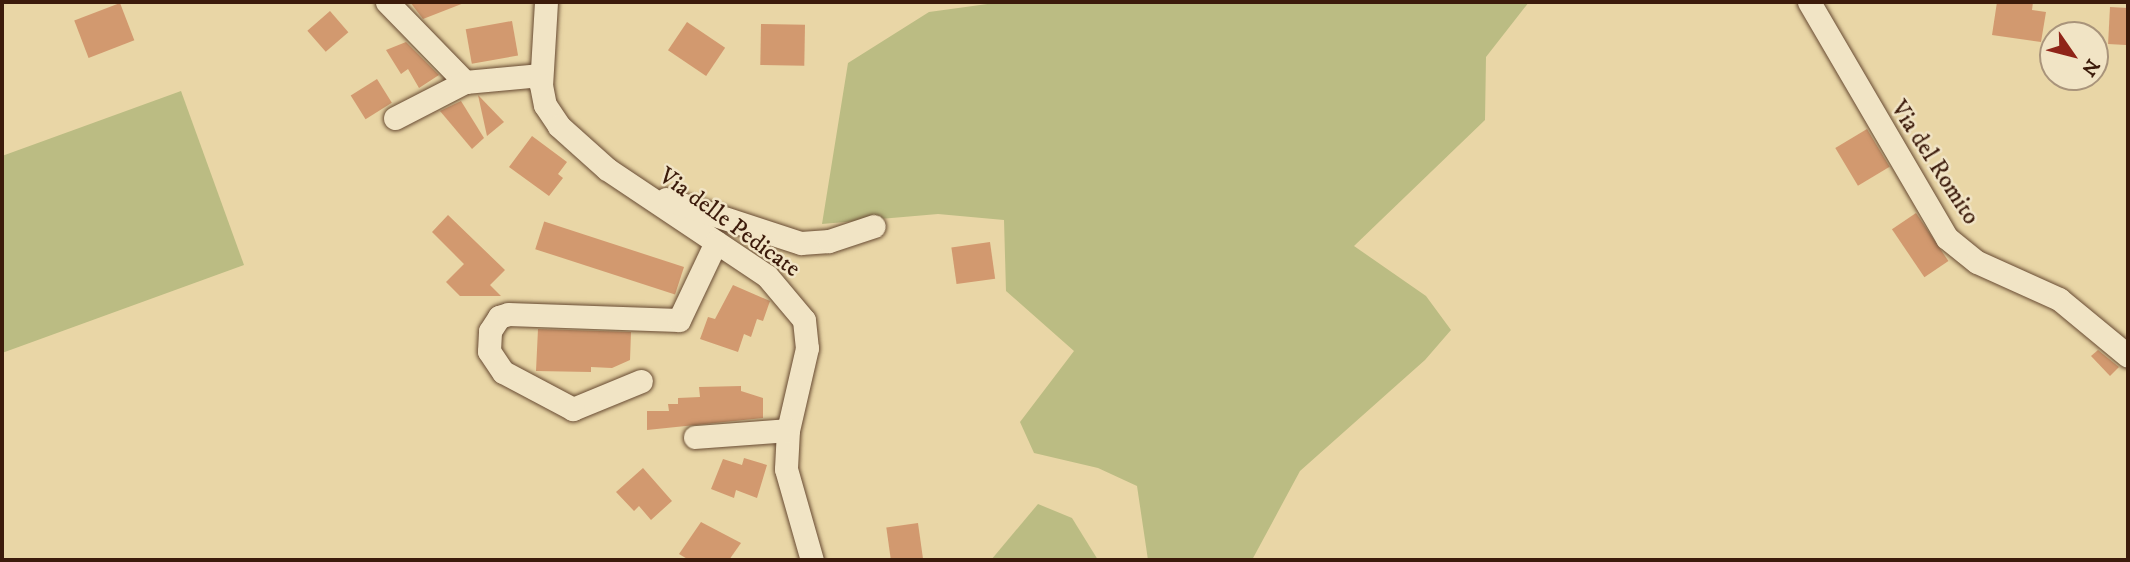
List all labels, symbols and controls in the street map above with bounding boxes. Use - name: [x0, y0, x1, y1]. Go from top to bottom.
- north arrow: [2039, 21, 2109, 91]
- text: N: [2076, 54, 2104, 80]
- street label: Via del Romito: [1883, 96, 1985, 230]
- street label: Via delle Pedicate: [653, 162, 805, 284]

